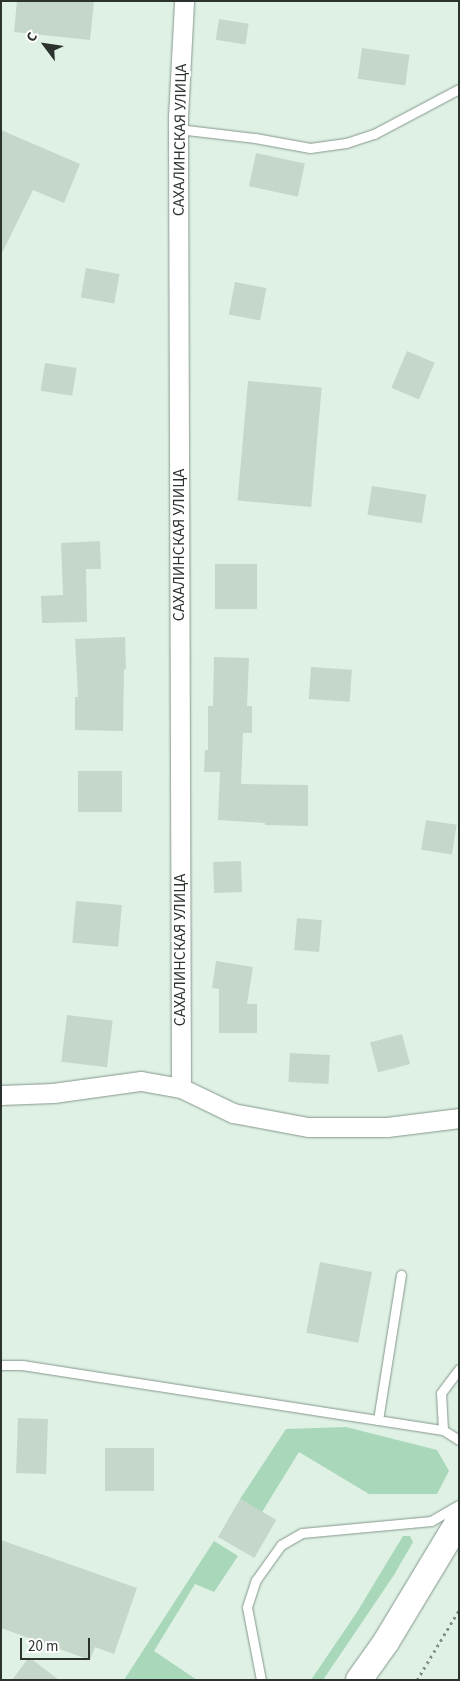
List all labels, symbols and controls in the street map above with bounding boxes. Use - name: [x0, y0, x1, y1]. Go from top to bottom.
- north arrow: [20, 20, 70, 70]
- text: С: [21, 29, 43, 46]
- street label: САХАЛИНСКАЯ УЛИЦА: [169, 64, 191, 216]
- street label: САХАЛИНСКАЯ УЛИЦА: [169, 469, 189, 621]
- street label: САХАЛИНСКАЯ УЛИЦА: [170, 874, 190, 1026]
- scale bar: [22, 1628, 92, 1660]
- text: 20 m: [28, 1636, 58, 1657]

